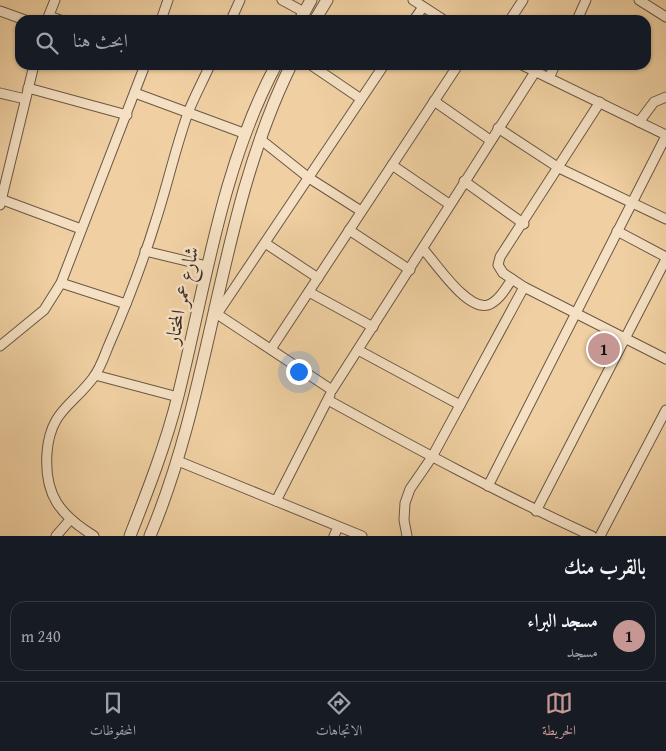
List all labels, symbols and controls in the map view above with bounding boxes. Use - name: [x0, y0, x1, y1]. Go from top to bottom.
- search box: [15, 15, 651, 70]
- text: ابحث هنا: [73, 26, 128, 54]
- icon: search: [33, 29, 61, 57]
- street label: شارع عمر المختار: [156, 244, 209, 349]
- pin: 1: [588, 330, 620, 368]
- your location: [286, 359, 312, 385]
- text: بالقرب منك: [564, 551, 646, 582]
- text: مسجد البراء: [527, 606, 598, 634]
- text: 240 m: [21, 624, 61, 648]
- text: 1: [625, 624, 633, 648]
- text: مسجد: [567, 639, 598, 663]
- tab: المحفوظات: [90, 689, 136, 744]
- tab: الاتجاهات: [316, 689, 362, 744]
- tab: الخريطة: [542, 689, 576, 744]

